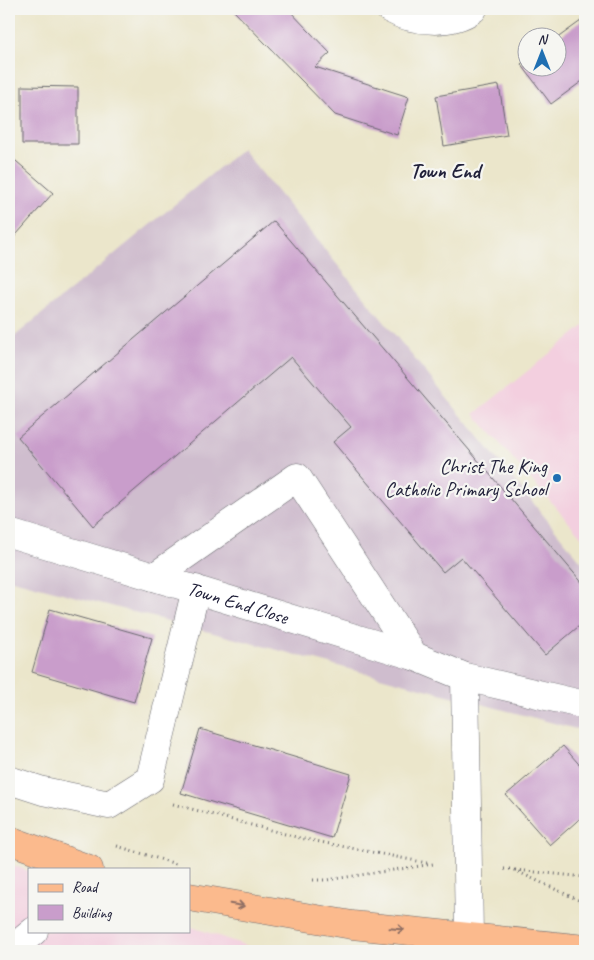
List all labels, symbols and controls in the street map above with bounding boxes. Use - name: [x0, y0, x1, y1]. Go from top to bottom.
- north arrow: [516, 28, 566, 78]
- text: N: [538, 31, 549, 48]
- district label: Town End: [410, 158, 484, 184]
- place label: Christ The King Catholic Primary School: [385, 454, 551, 502]
- marker: Christ The King Catholic Primary School: [551, 472, 563, 484]
- street label: Town End Close: [184, 575, 293, 630]
- legend: [28, 868, 190, 932]
- text: Road: [72, 878, 99, 897]
- one-way arrow: [228, 901, 244, 911]
- text: Building: [72, 904, 112, 923]
- one-way arrow: [389, 924, 405, 934]

